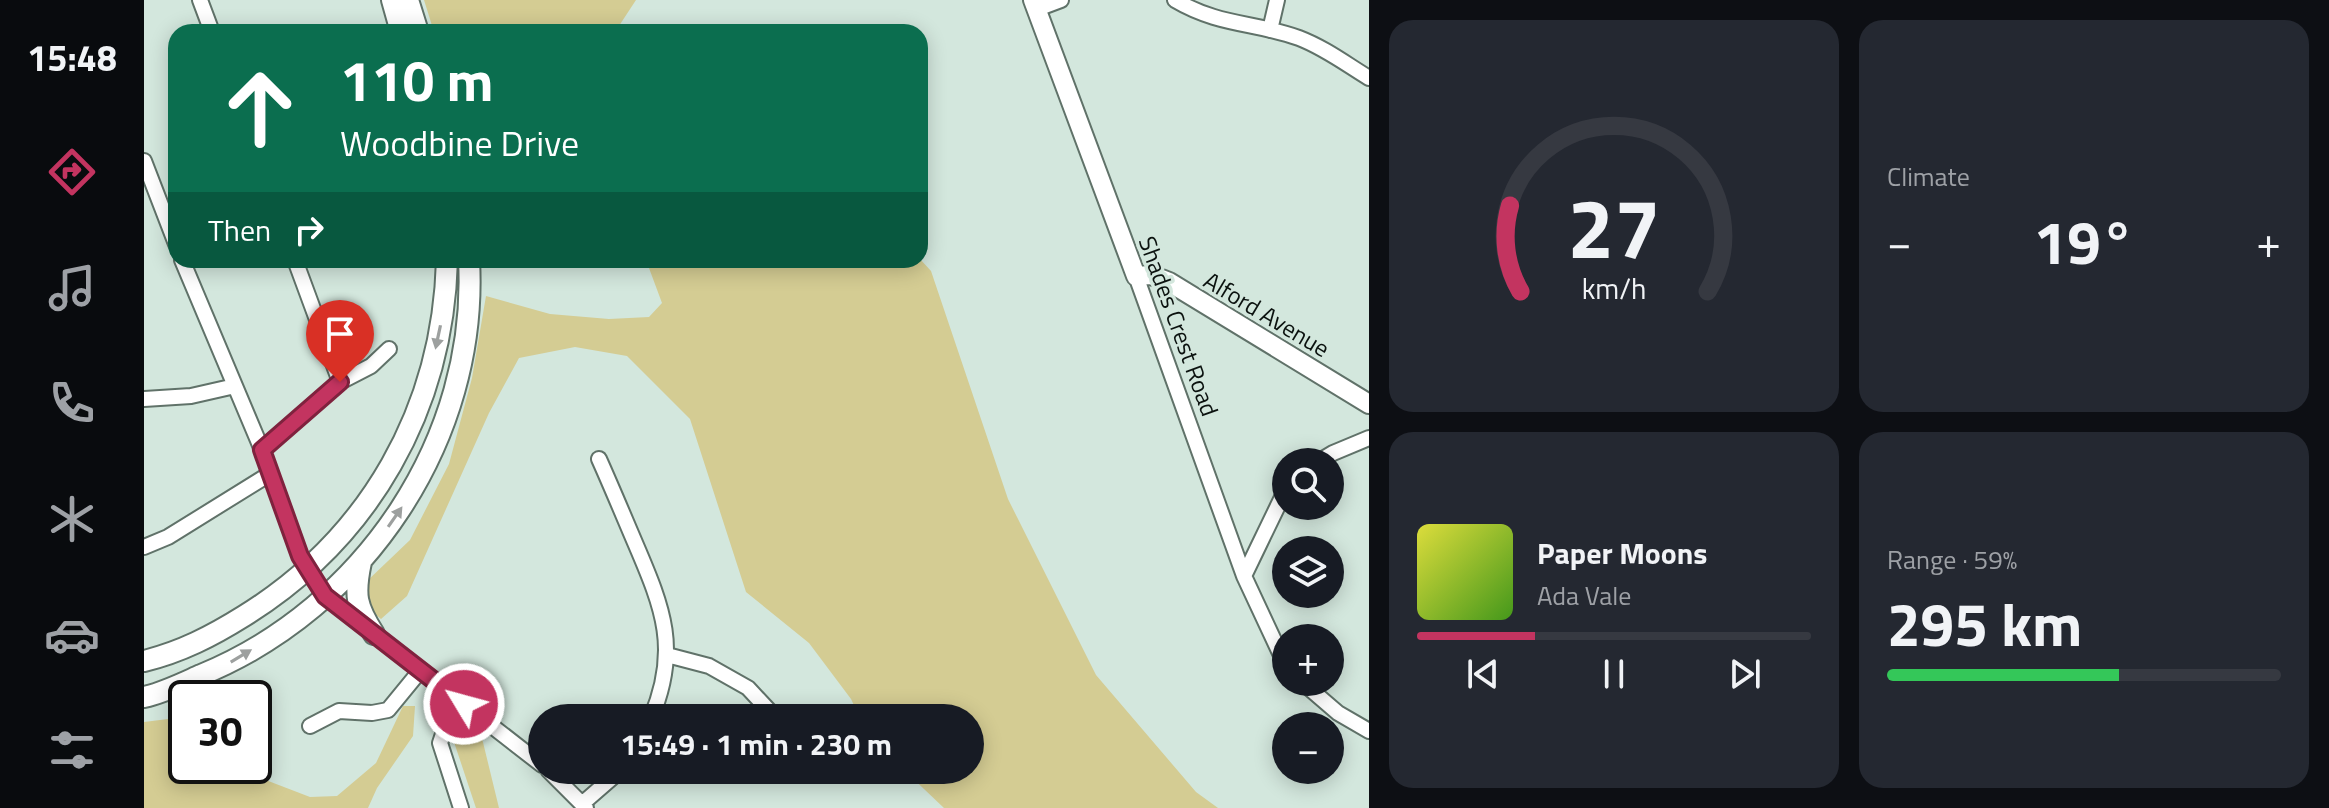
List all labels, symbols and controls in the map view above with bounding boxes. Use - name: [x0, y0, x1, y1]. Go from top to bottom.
- text: 15:48: [27, 30, 117, 85]
- text: 110 m: [340, 38, 493, 123]
- icon: ahead: [208, 56, 312, 160]
- text: Woodbine Drive: [340, 115, 579, 170]
- icon: directions: [44, 144, 100, 200]
- text: Climate: [1887, 157, 1970, 196]
- text: 27: [1567, 164, 1661, 290]
- text: 19°: [2034, 196, 2134, 287]
- text: Then: [208, 207, 271, 253]
- icon: right: [287, 208, 331, 252]
- text: −: [1887, 208, 1912, 275]
- text: +: [2256, 208, 2281, 275]
- street label: Shades Crest Road: [1130, 231, 1228, 421]
- icon: music: [44, 260, 100, 316]
- street label: Alford Avenue: [1197, 262, 1337, 366]
- text: km/h: [1582, 267, 1646, 310]
- pin: [306, 300, 374, 382]
- icon: arrive: [318, 312, 362, 356]
- one-way arrow: [431, 325, 444, 350]
- icon: phone: [44, 375, 100, 431]
- map controls: [1272, 448, 1344, 784]
- button: search: [1272, 448, 1344, 520]
- icon: climate: [44, 491, 100, 547]
- one-way arrow: [387, 507, 402, 528]
- text: Paper Moons: [1537, 530, 1707, 576]
- button: layers: [1272, 536, 1344, 608]
- text: Range · 59%: [1887, 540, 2017, 579]
- text: Ada Vale: [1537, 576, 1631, 615]
- text: 295 km: [1887, 578, 2082, 669]
- icon: car: [44, 607, 100, 663]
- button: +: [1272, 624, 1344, 696]
- one-way arrow: [230, 649, 252, 663]
- icon: previous: [1461, 652, 1505, 696]
- icon: pause: [1592, 652, 1636, 696]
- icon: next: [1723, 652, 1767, 696]
- position arrow: [422, 662, 506, 746]
- speed limit sign: 30: [168, 680, 272, 784]
- button: −: [1272, 712, 1344, 784]
- text: 15:49 · 1 min · 230 m: [620, 721, 892, 767]
- icon: filters: [44, 722, 100, 778]

